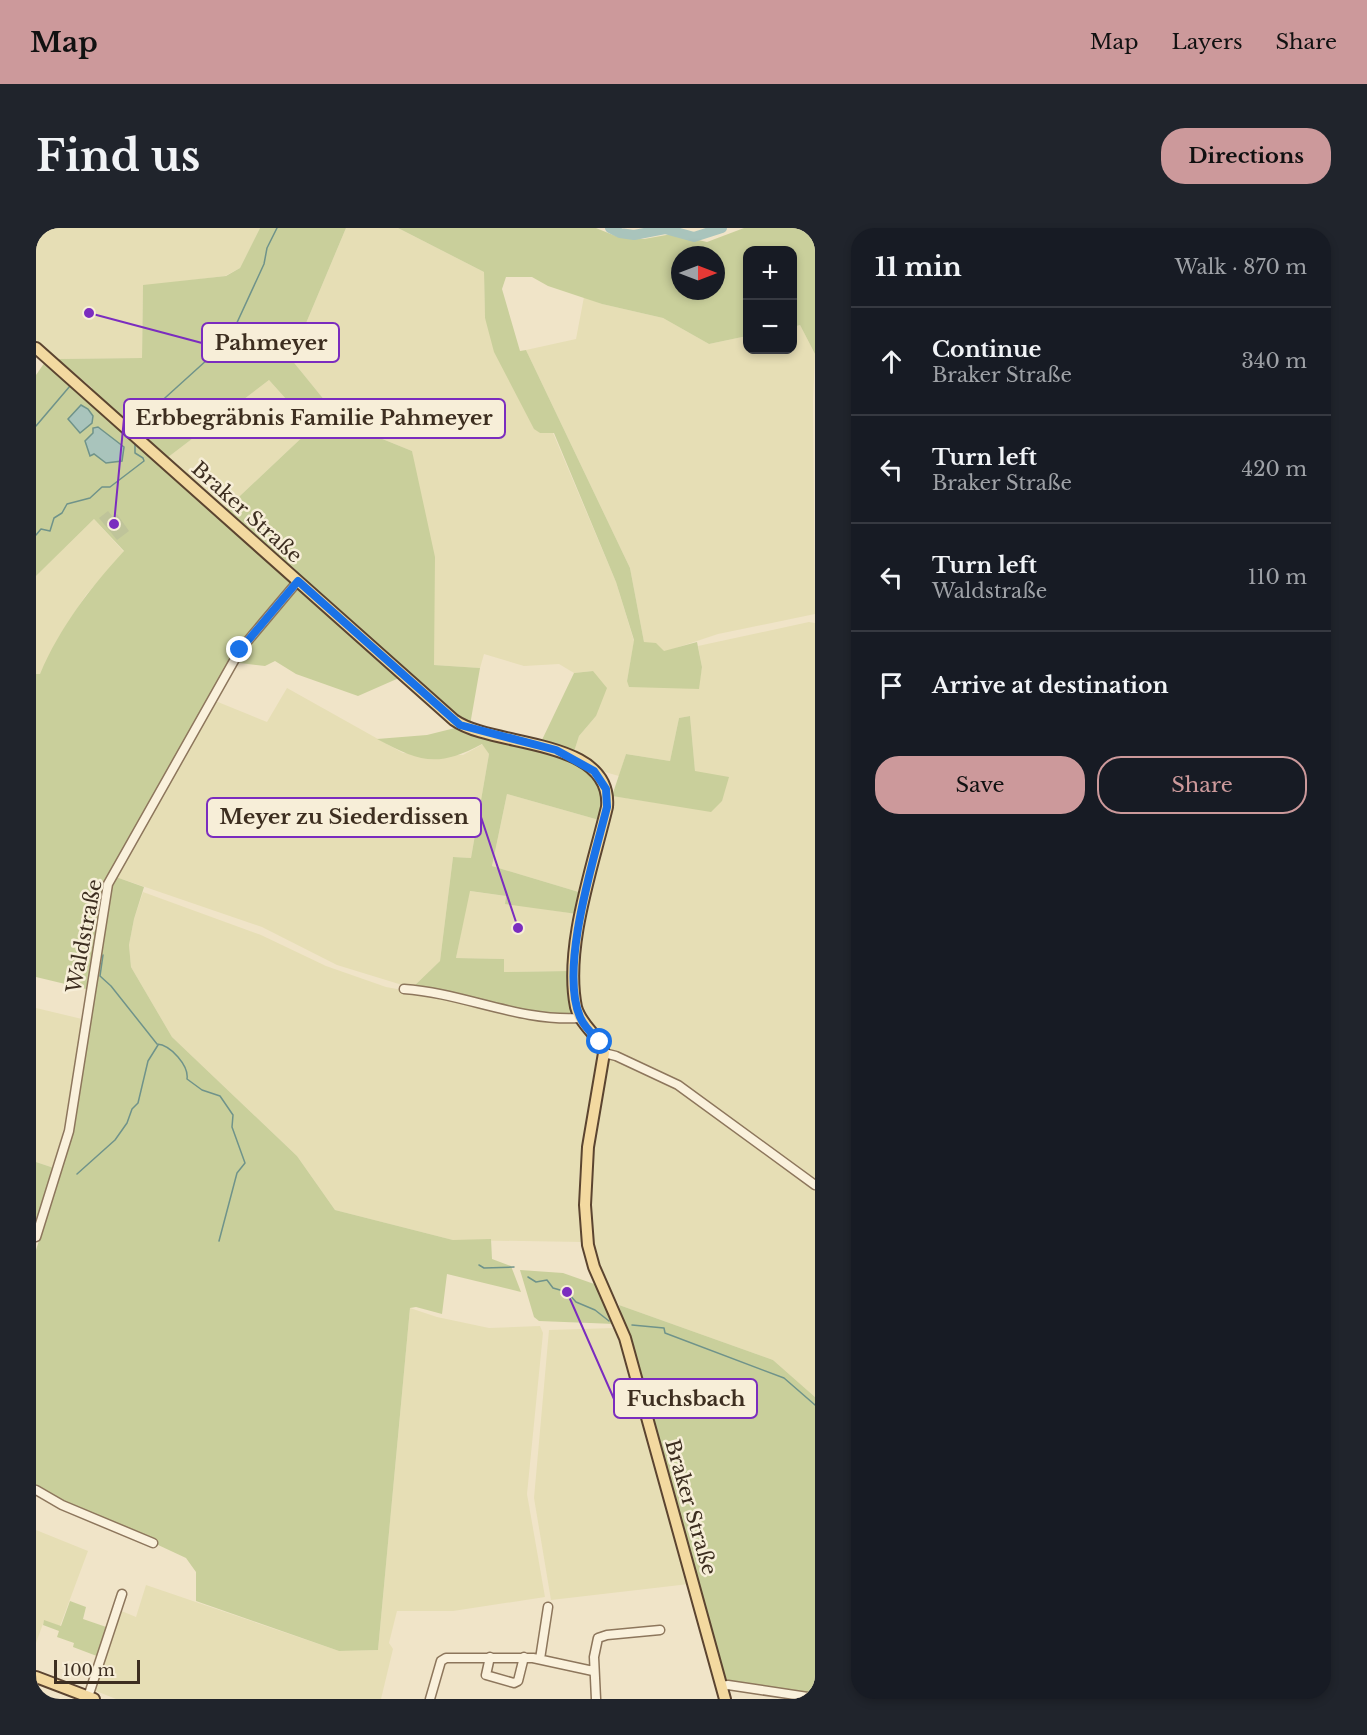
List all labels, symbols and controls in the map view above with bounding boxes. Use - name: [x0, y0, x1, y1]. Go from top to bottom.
- text: Map: [30, 25, 98, 60]
- text: Map: [1090, 29, 1139, 55]
- text: Layers: [1172, 29, 1243, 55]
- text: Share: [1276, 29, 1337, 55]
- button: Directions: [1161, 128, 1331, 184]
- text: Find us: [36, 130, 200, 182]
- north arrow: [671, 246, 725, 300]
- map controls: [743, 246, 797, 354]
- button: +: [743, 246, 797, 300]
- text: 11 min: [875, 251, 962, 283]
- text: Walk · 870 m: [1175, 255, 1307, 279]
- button: −: [743, 300, 797, 354]
- callout: Pahmeyer: [202, 323, 339, 362]
- text: Pahmeyer: [214, 330, 328, 356]
- text: Continue: [932, 336, 1041, 363]
- icon: ahead: [875, 345, 908, 378]
- text: 340 m: [1242, 349, 1307, 373]
- text: Braker Straße: [932, 363, 1072, 387]
- callout: Erbbegräbnis Familie Pahmeyer: [124, 399, 505, 438]
- text: Erbbegräbnis Familie Pahmeyer: [135, 405, 493, 431]
- text: Turn left: [932, 444, 1037, 471]
- icon: left: [875, 453, 908, 486]
- street label: Braker Straße: [187, 456, 307, 568]
- text: 420 m: [1242, 457, 1307, 481]
- text: Braker Straße: [932, 471, 1072, 495]
- text: Turn left: [932, 552, 1037, 579]
- icon: left: [875, 561, 908, 594]
- text: 110 m: [1248, 565, 1307, 589]
- text: Waldstraße: [932, 579, 1047, 603]
- route end: [226, 636, 252, 662]
- icon: arrive: [875, 669, 908, 702]
- text: Arrive at destination: [932, 672, 1169, 699]
- button: Save: [875, 756, 1085, 814]
- button: Share: [1097, 756, 1307, 814]
- callout: Meyer zu Siederdissen: [207, 798, 481, 837]
- text: Meyer zu Siederdissen: [219, 804, 469, 830]
- street label: Waldstraße: [61, 877, 107, 996]
- route start: [586, 1028, 612, 1054]
- callout: Fuchsbach: [614, 1379, 757, 1418]
- text: Fuchsbach: [626, 1386, 746, 1412]
- street label: Braker Straße: [660, 1436, 722, 1578]
- scale bar: [54, 1657, 140, 1684]
- text: 100 m: [63, 1660, 115, 1680]

